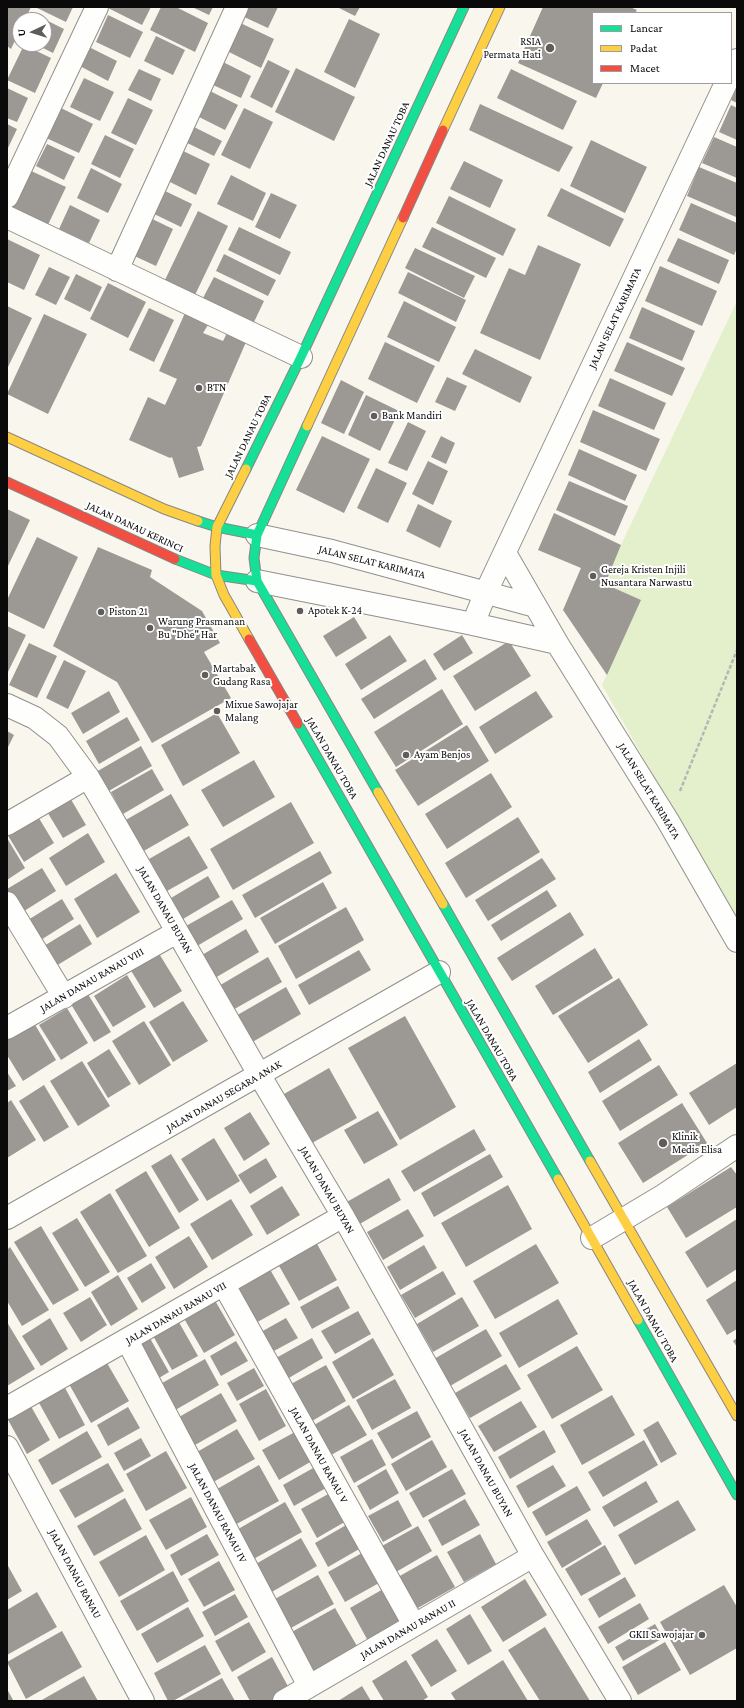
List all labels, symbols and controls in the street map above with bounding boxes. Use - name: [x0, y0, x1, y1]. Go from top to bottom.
- north arrow: [12, 12, 52, 52]
- legend: [592, 12, 732, 84]
- text: Lancar: [630, 21, 663, 35]
- text: U: [15, 29, 27, 37]
- place label: RSIA Permata Hati: [483, 35, 541, 61]
- text: Padat: [630, 41, 657, 55]
- marker: RSIA Permata Hati: [544, 42, 556, 54]
- text: Macet: [630, 61, 660, 75]
- street label: JALAN DANAU TOBA: [362, 99, 412, 189]
- street label: JALAN SELAT KARIMATA: [586, 265, 644, 371]
- place label: BTN: [207, 381, 226, 395]
- marker: BTN: [194, 383, 204, 393]
- street label: JALAN DANAU TOBA: [222, 392, 274, 480]
- place label: Bank Mandiri: [382, 409, 442, 423]
- marker: Bank Mandiri: [369, 411, 379, 421]
- street label: JALAN DANAU KERINCI: [84, 499, 186, 555]
- street label: JALAN SELAT KARIMATA: [317, 542, 427, 582]
- place label: Gereja Kristen Injili Nusantara Narwastu: [601, 563, 692, 589]
- marker: Gereja Kristen Injili Nusantara Narwastu: [588, 571, 598, 581]
- place label: Apotek K-24: [308, 604, 362, 618]
- place label: Piston 21: [109, 605, 148, 619]
- marker: Apotek K-24: [295, 606, 305, 616]
- marker: Piston 21: [96, 607, 106, 617]
- place label: Warung Prasmanan Bu "Dhe" Har: [158, 615, 245, 641]
- marker: Warung Prasmanan Bu "Dhe" Har: [145, 623, 155, 633]
- place label: Martabak Gudang Rasa: [213, 662, 270, 688]
- marker: Martabak Gudang Rasa: [200, 670, 210, 680]
- place label: Mixue Sawojajar Malang: [225, 698, 298, 724]
- marker: Mixue Sawojajar Malang: [212, 706, 222, 716]
- street label: JALAN DANAU TOBA: [303, 715, 361, 801]
- street label: JALAN SELAT KARIMATA: [615, 741, 683, 841]
- place label: Ayam Benjos: [414, 748, 470, 762]
- marker: Ayam Benjos: [401, 750, 411, 760]
- street label: JALAN DANAU BUYAN: [135, 864, 195, 956]
- street label: JALAN DANAU RANAU VIII: [38, 945, 146, 1015]
- street label: JALAN DANAU TOBA: [463, 997, 521, 1083]
- street label: JALAN DANAU SEGARA ANAK: [164, 1058, 284, 1134]
- place label: Klinik Medis Elisa: [672, 1130, 722, 1156]
- marker: Klinik Medis Elisa: [657, 1137, 669, 1149]
- street label: JALAN DANAU BUYAN: [297, 1144, 357, 1236]
- street label: JALAN DANAU TOBA: [625, 1278, 681, 1364]
- street label: JALAN DANAU RANAU VII: [123, 1279, 229, 1347]
- street label: JALAN DANAU RANAU V: [287, 1405, 351, 1505]
- street label: JALAN DANAU BUYAN: [456, 1427, 516, 1519]
- street label: JALAN DANAU RANAU IV: [186, 1461, 250, 1565]
- street label: JALAN DANAU RANAU: [46, 1527, 104, 1621]
- street label: JALAN DANAU RANAU II: [358, 1596, 458, 1662]
- place label: GKII Sawojajar: [629, 1628, 694, 1642]
- marker: GKII Sawojajar: [697, 1630, 707, 1640]

